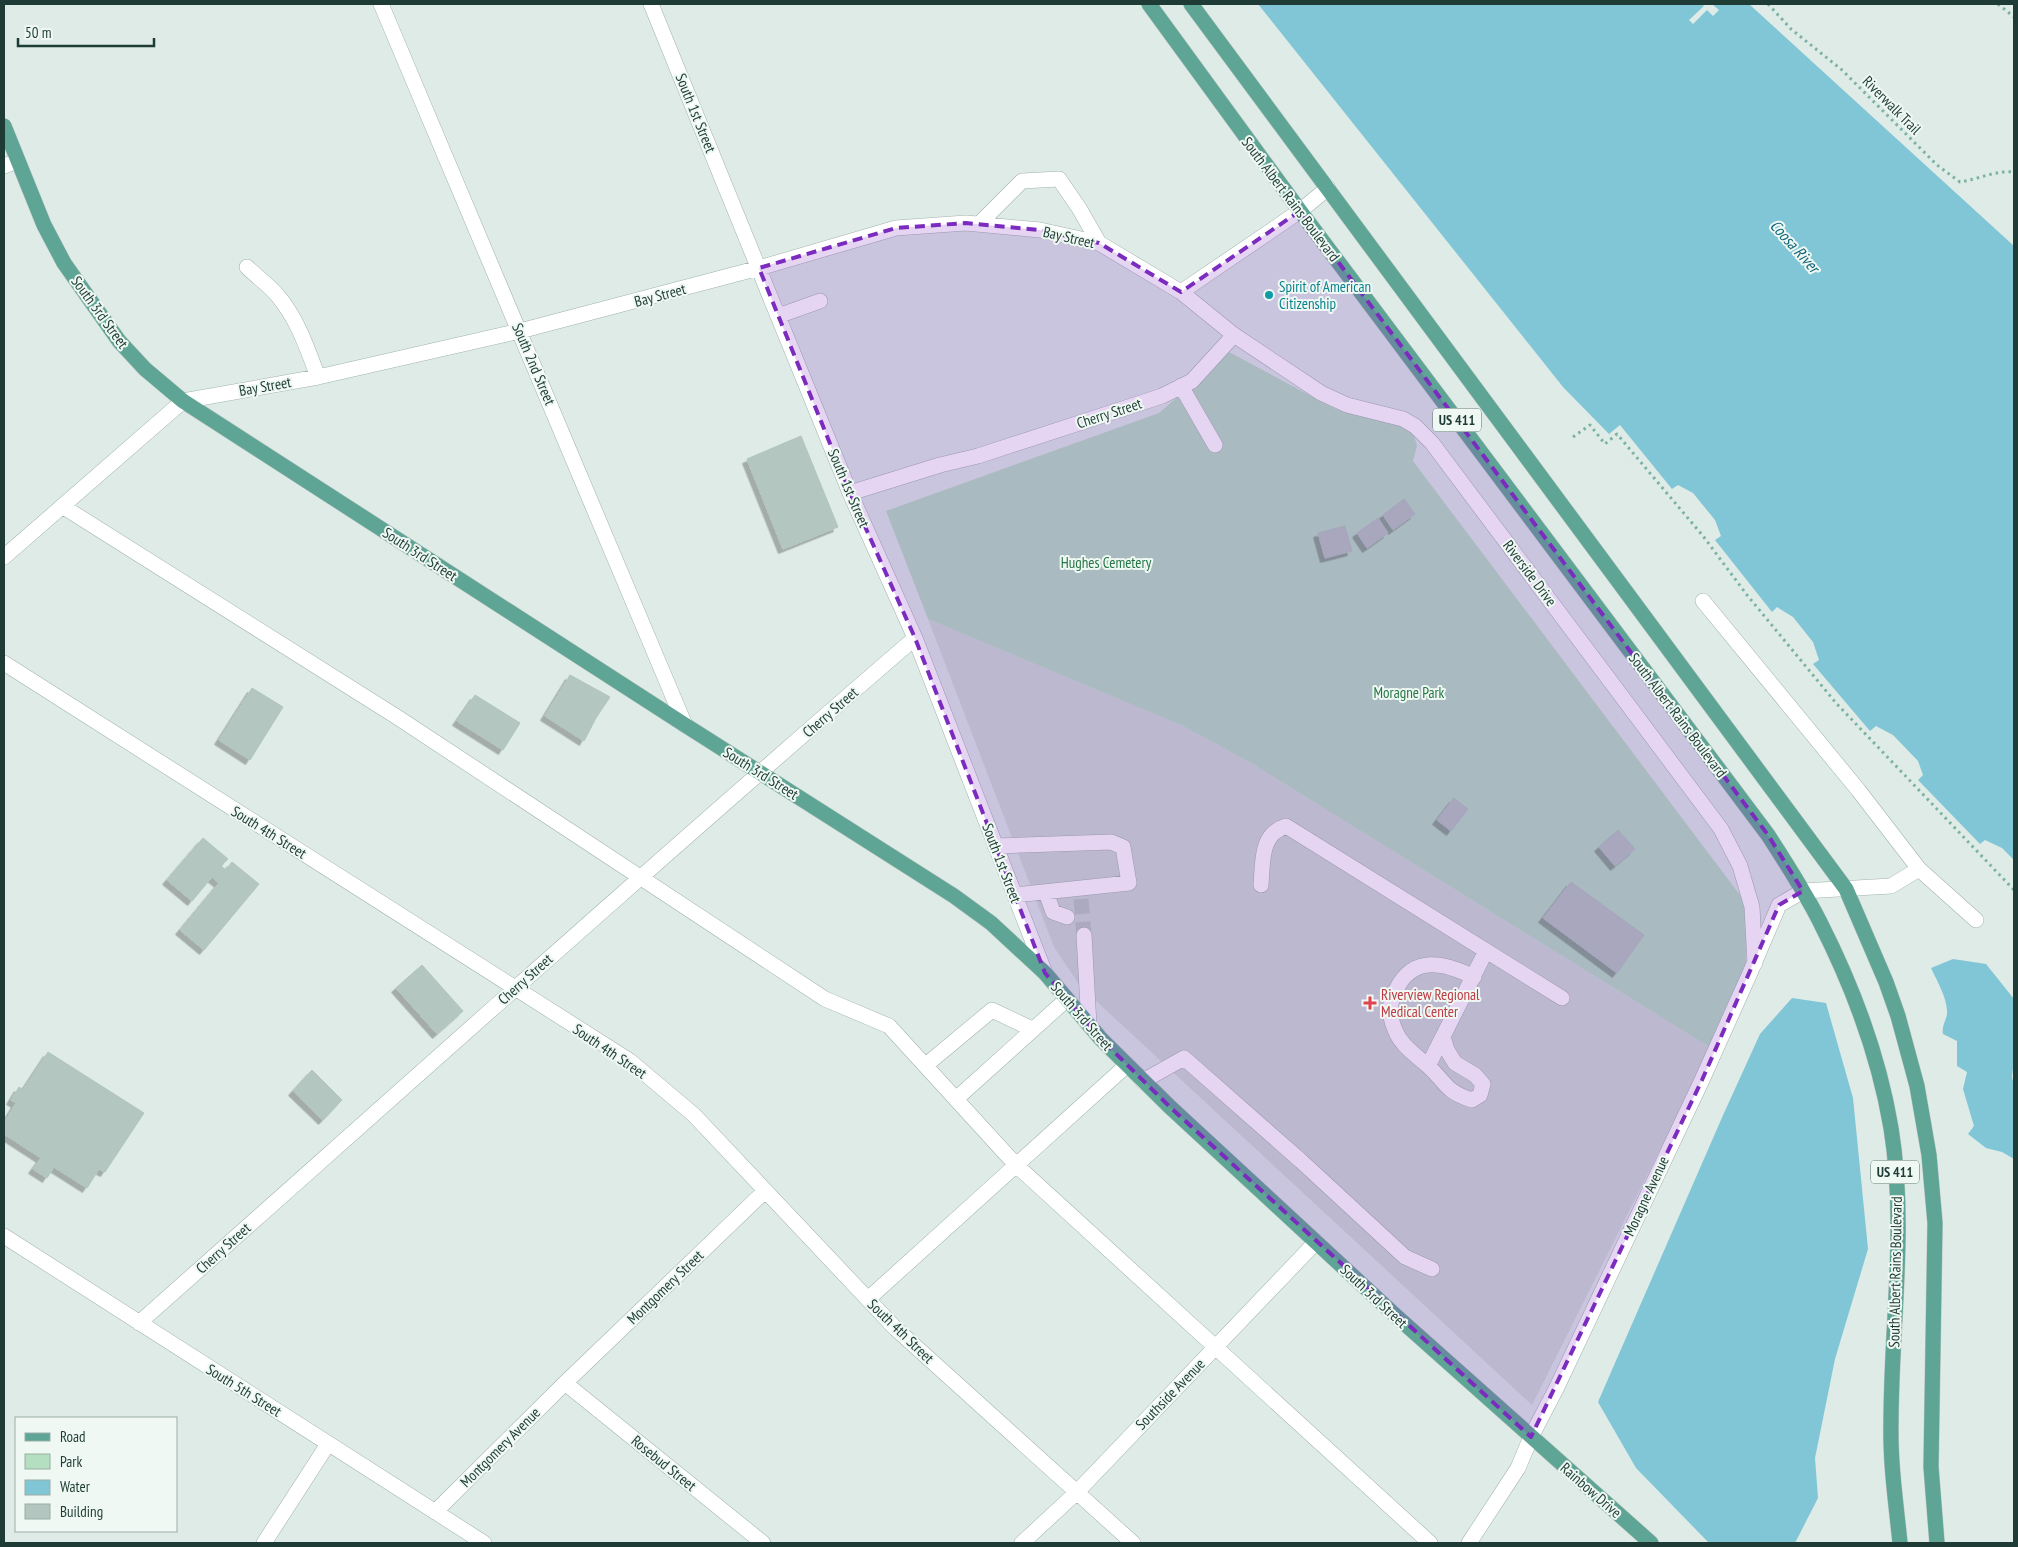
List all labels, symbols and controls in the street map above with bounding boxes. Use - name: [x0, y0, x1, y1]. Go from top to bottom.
- scale bar: [18, 15, 154, 47]
- text: 50 m: [25, 23, 51, 42]
- street label: South 1st Street: [672, 71, 720, 155]
- street label: Riverwalk Trail: [1859, 72, 1926, 139]
- street label: South Albert Rains Boulevard: [1238, 133, 1344, 265]
- water label: Coosa River: [1766, 215, 1826, 279]
- street label: Bay Street: [1041, 222, 1097, 252]
- street label: South 3rd Street: [67, 272, 133, 352]
- place label: Spirit of American Citizenship: [1279, 277, 1371, 313]
- street label: Bay Street: [632, 279, 688, 311]
- marker: Spirit of American Citizenship: [1263, 289, 1275, 301]
- street label: South 2nd Street: [508, 320, 560, 408]
- street label: Bay Street: [237, 372, 293, 400]
- street label: Cherry Street: [1074, 394, 1144, 432]
- road number: US 411: [1433, 408, 1481, 432]
- street label: South 1st Street: [824, 446, 874, 530]
- street label: South 3rd Street: [379, 523, 461, 585]
- street label: Riverside Drive: [1499, 536, 1561, 610]
- park label: Hughes Cemetery: [1061, 553, 1152, 572]
- street label: South Albert Rains Boulevard: [1625, 649, 1731, 781]
- street label: Cherry Street: [798, 683, 862, 741]
- park label: Moragne Park: [1374, 683, 1445, 702]
- street label: South 3rd Street: [720, 742, 802, 804]
- street label: South 4th Street: [228, 801, 310, 863]
- street label: South 1st Street: [978, 821, 1026, 905]
- street label: Cherry Street: [494, 949, 556, 1009]
- street label: South 3rd Street: [1047, 978, 1117, 1054]
- place label: Riverview Regional Medical Center: [1381, 985, 1480, 1021]
- marker: Riverview Regional Medical Center: [1363, 996, 1377, 1010]
- street label: South 4th Street: [569, 1019, 651, 1083]
- street label: Moragne Avenue: [1619, 1153, 1673, 1239]
- road number: US 411: [1871, 1160, 1919, 1184]
- street label: South Albert Rains Boulevard: [1884, 1196, 1906, 1348]
- street label: Cherry Street: [192, 1218, 254, 1278]
- street label: Montgomery Street: [623, 1246, 707, 1328]
- street label: South 3rd Street: [1336, 1260, 1412, 1332]
- street label: South 4th Street: [864, 1295, 938, 1367]
- street label: Southside Avenue: [1131, 1354, 1209, 1434]
- street label: South 5th Street: [203, 1359, 285, 1421]
- street label: Montgomery Avenue: [456, 1403, 544, 1491]
- legend: [15, 1417, 178, 1532]
- text: Road: [60, 1427, 86, 1446]
- street label: Rosebud Street: [628, 1431, 700, 1495]
- text: Park: [60, 1452, 82, 1471]
- street label: Rainbow Drive: [1557, 1458, 1625, 1522]
- text: Water: [60, 1477, 91, 1496]
- text: Building: [60, 1502, 103, 1521]

